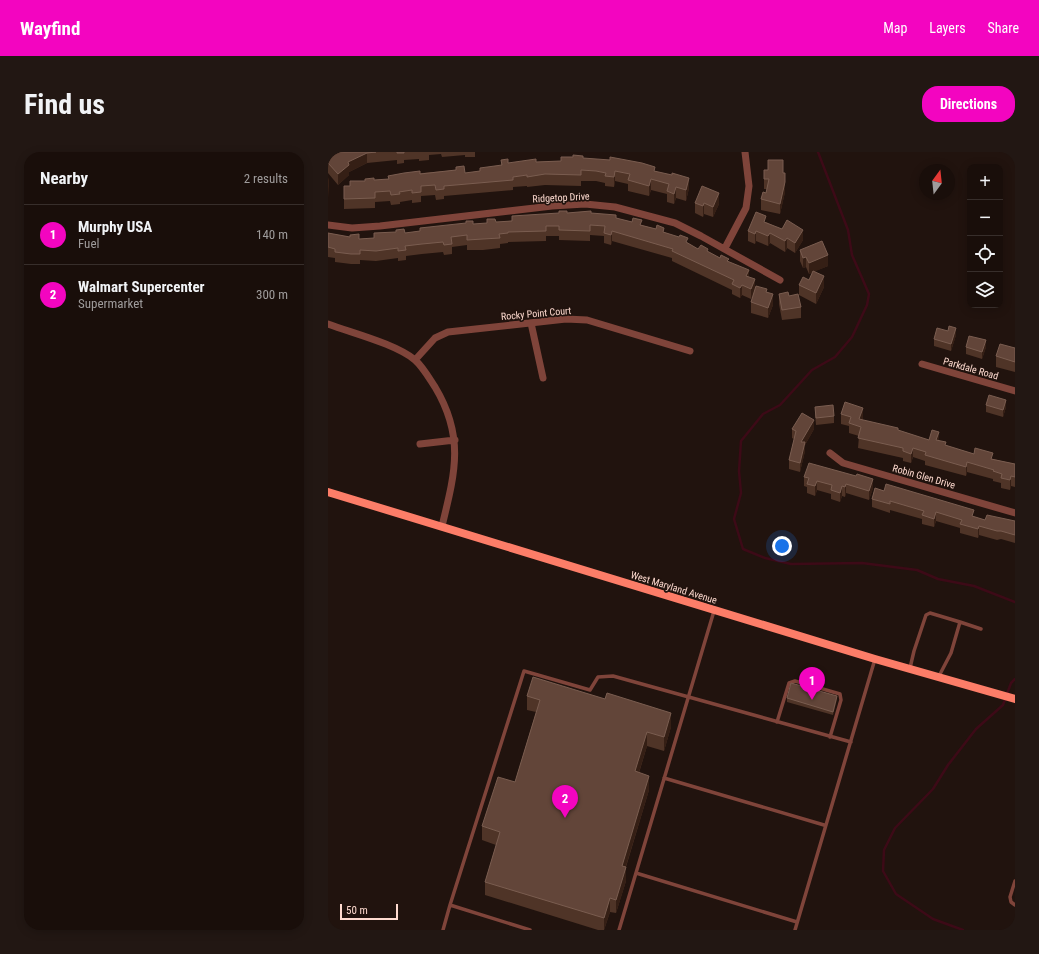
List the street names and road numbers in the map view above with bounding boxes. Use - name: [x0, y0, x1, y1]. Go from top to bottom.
- street label: Ridgetop Drive: [532, 190, 590, 204]
- street label: Rocky Point Court: [500, 305, 572, 322]
- street label: Parkdale Road: [942, 355, 1000, 382]
- street label: Robin Glen Drive: [891, 462, 957, 491]
- street label: West Maryland Avenue: [629, 569, 719, 606]

